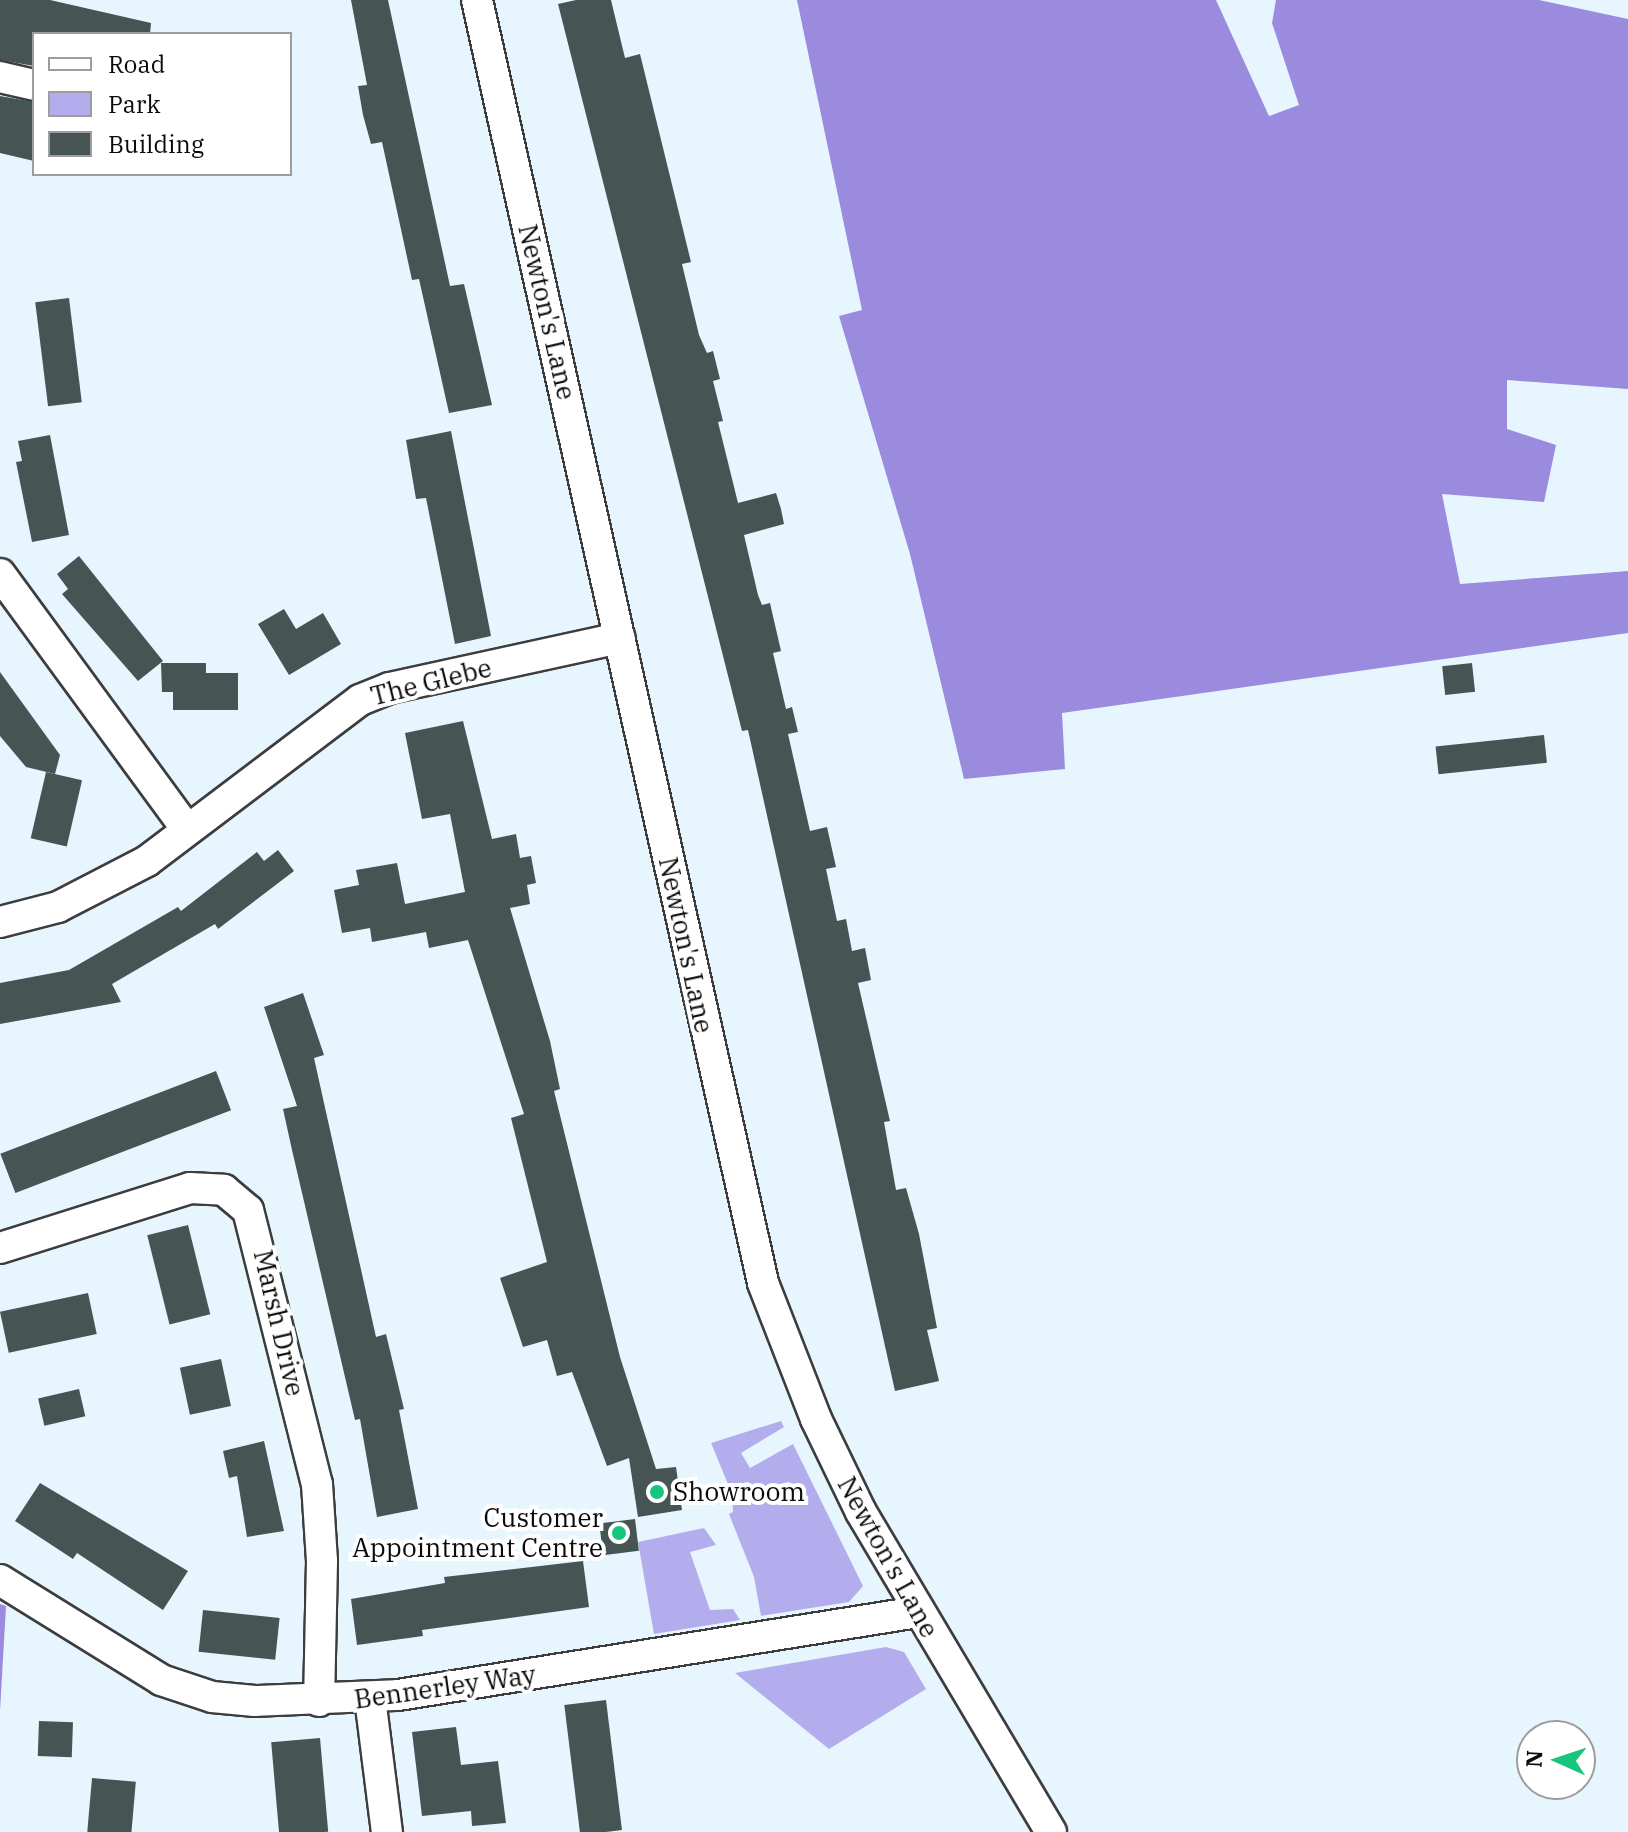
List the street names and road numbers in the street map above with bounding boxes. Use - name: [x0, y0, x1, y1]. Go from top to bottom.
- street label: Newton's Lane: [512, 221, 582, 403]
- street label: The Glebe: [367, 652, 495, 712]
- street label: Newton's Lane: [652, 854, 720, 1036]
- street label: Marsh Drive: [247, 1247, 311, 1399]
- street label: Newton's Lane: [831, 1471, 945, 1643]
- street label: Bennerley Way: [352, 1659, 538, 1715]

